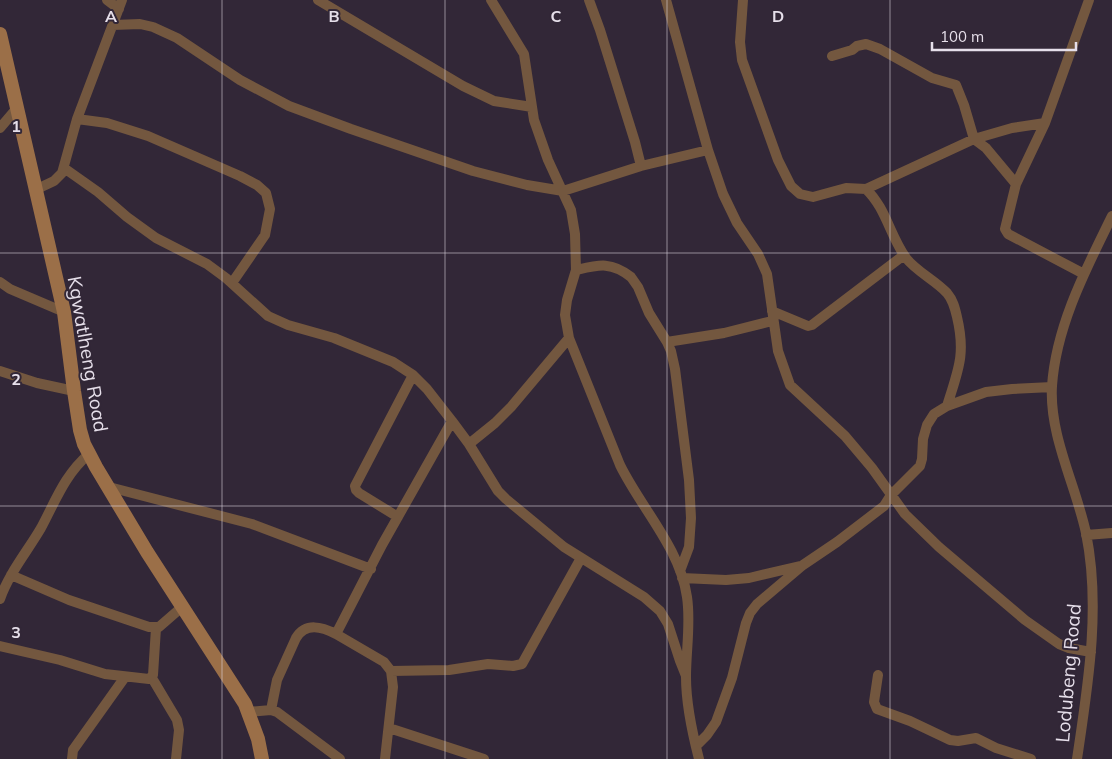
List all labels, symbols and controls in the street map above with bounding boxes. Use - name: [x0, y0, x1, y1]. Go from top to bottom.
- text: A: [105, 6, 117, 26]
- text: B: [328, 6, 340, 26]
- text: C: [551, 6, 562, 26]
- text: D: [772, 6, 784, 26]
- scale bar: [932, 20, 1076, 52]
- text: 100 m: [940, 27, 984, 46]
- text: 1: [11, 116, 21, 136]
- street label: Kgwatlheng Road: [62, 274, 114, 434]
- text: 2: [11, 369, 21, 389]
- street label: Lodubeng Road: [1050, 603, 1086, 743]
- text: 3: [11, 622, 21, 642]

